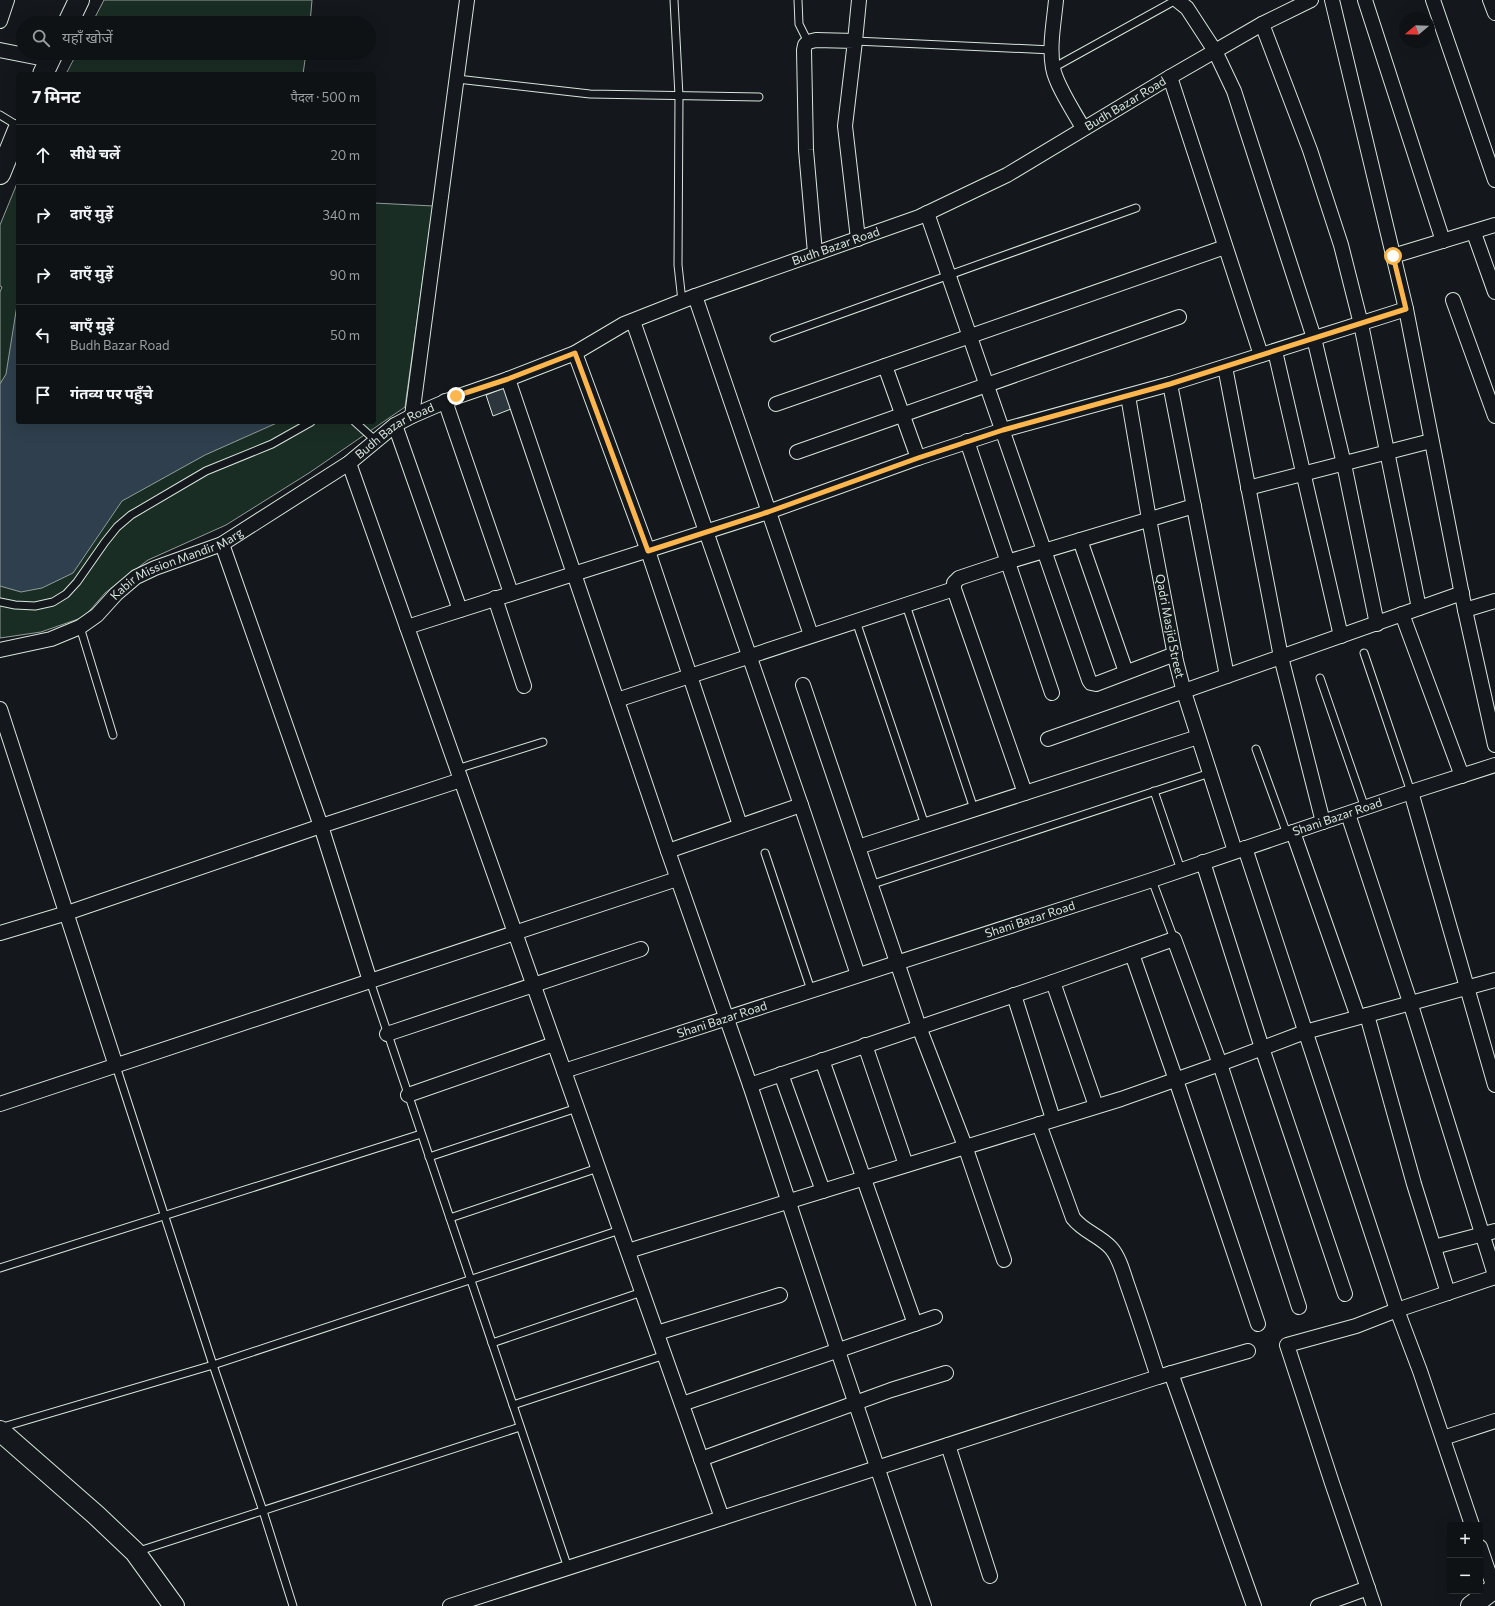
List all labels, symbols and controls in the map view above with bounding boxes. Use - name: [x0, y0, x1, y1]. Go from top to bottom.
- north arrow: [1399, 12, 1435, 48]
- search box: [16, 16, 376, 60]
- icon: search: [30, 27, 52, 49]
- text: यहाँ खोजें: [62, 28, 113, 46]
- street label: Budh Bazar Road: [1082, 73, 1168, 133]
- text: 7 मिनट: [32, 86, 80, 107]
- text: पैदल · 500 m: [291, 89, 360, 105]
- icon: ahead: [32, 144, 54, 166]
- text: सीधे चलें: [70, 144, 120, 162]
- text: 20 m: [331, 147, 360, 163]
- icon: right: [32, 204, 54, 226]
- text: दाएँ मुड़ें: [70, 204, 113, 222]
- text: 340 m: [322, 207, 360, 223]
- street label: Budh Bazar Road: [790, 223, 881, 267]
- route start: [1384, 247, 1402, 265]
- icon: right: [32, 264, 54, 286]
- text: दाएँ मुड़ें: [70, 264, 113, 282]
- text: 90 m: [330, 267, 360, 283]
- text: बाएँ मुड़ें: [70, 316, 114, 334]
- icon: left: [32, 324, 54, 346]
- text: 50 m: [330, 327, 360, 343]
- text: Budh Bazar Road: [70, 337, 170, 353]
- icon: arrive: [32, 384, 54, 406]
- text: गंतव्य पर पहुँचे: [70, 384, 153, 402]
- route end: [447, 387, 465, 405]
- street label: Budh Bazar Road: [352, 399, 436, 461]
- street label: Kabir Mission Mandir Marg: [106, 524, 245, 602]
- street label: Qadri Masjid Street: [1154, 573, 1188, 680]
- street label: Shani Bazar Road: [1290, 794, 1384, 838]
- street label: Shani Bazar Road: [983, 897, 1077, 940]
- street label: Shani Bazar Road: [675, 998, 768, 1040]
- map controls: [1447, 1522, 1483, 1594]
- button: +: [1447, 1522, 1483, 1558]
- button: −: [1447, 1558, 1483, 1594]

